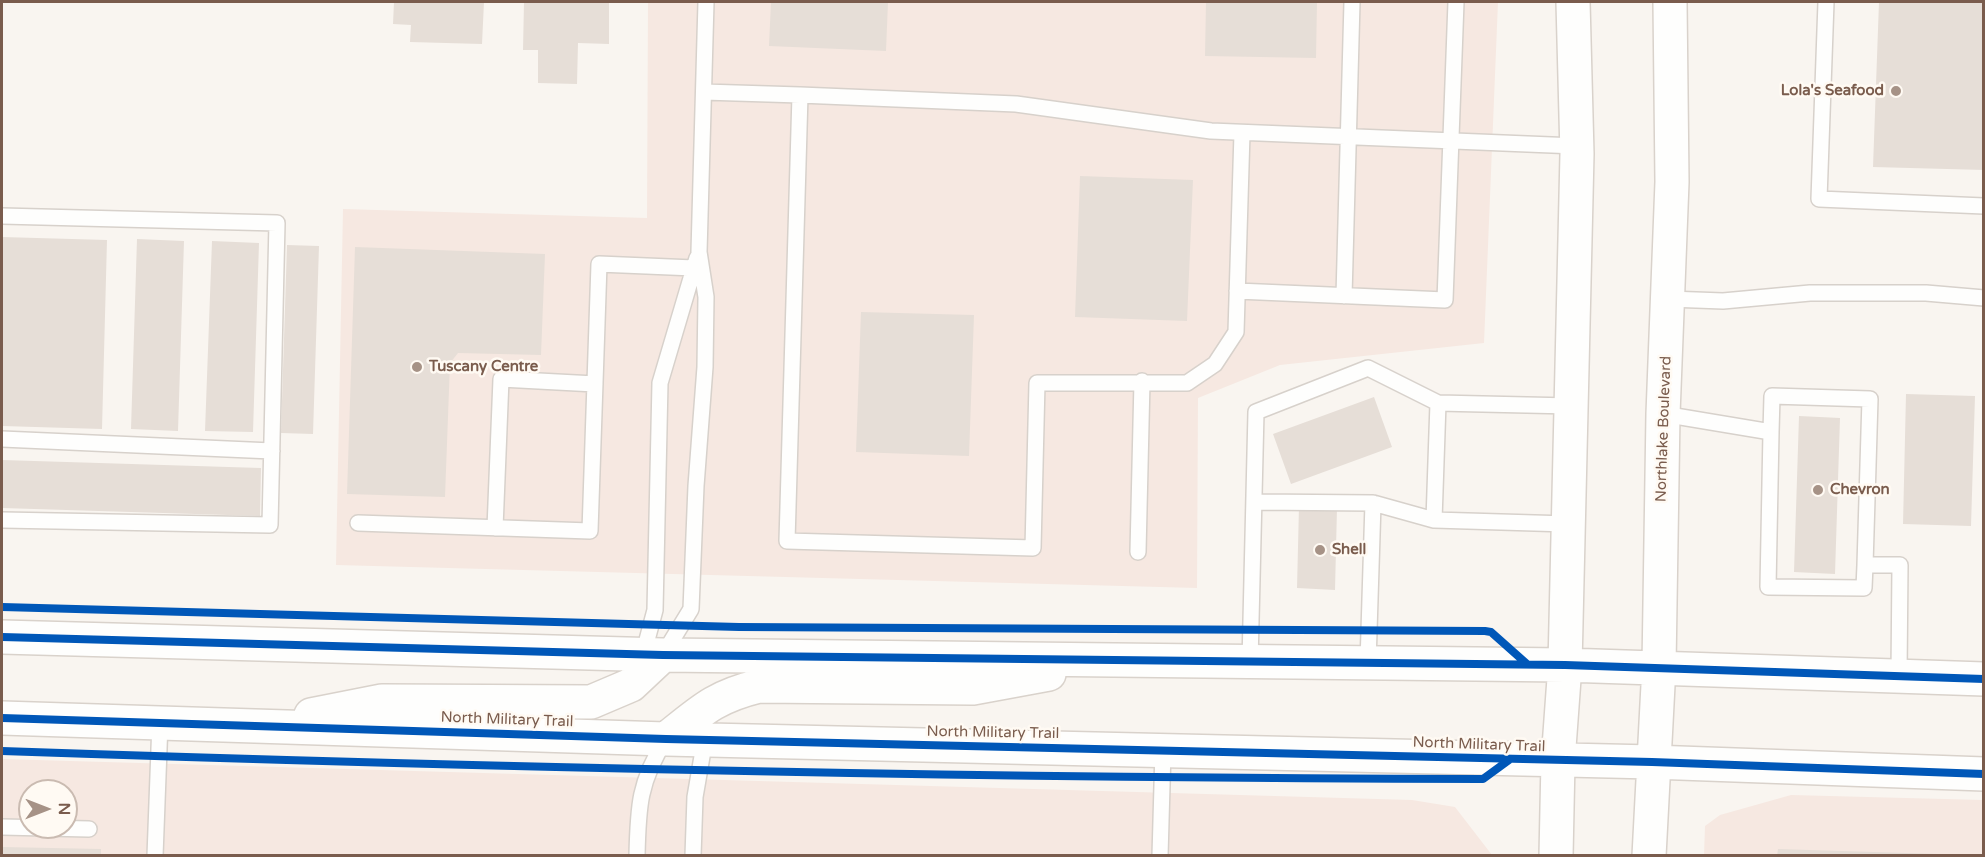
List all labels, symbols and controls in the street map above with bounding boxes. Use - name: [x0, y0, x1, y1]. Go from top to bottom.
- place label: Lola's Seafood: [1781, 82, 1884, 100]
- marker: Lola's Seafood: [1889, 84, 1903, 98]
- street label: Northlake Boulevard: [1652, 356, 1676, 502]
- place label: Tuscany Centre: [429, 358, 538, 376]
- marker: Tuscany Centre: [410, 360, 424, 374]
- place label: Chevron: [1830, 481, 1890, 499]
- marker: Chevron: [1811, 483, 1825, 497]
- place label: Shell: [1332, 541, 1366, 559]
- marker: Shell: [1313, 543, 1327, 557]
- street label: North Military Trail: [440, 709, 574, 731]
- street label: North Military Trail: [926, 723, 1060, 743]
- street label: North Military Trail: [1412, 734, 1546, 756]
- north arrow: [18, 779, 78, 839]
- text: N: [54, 803, 74, 815]

